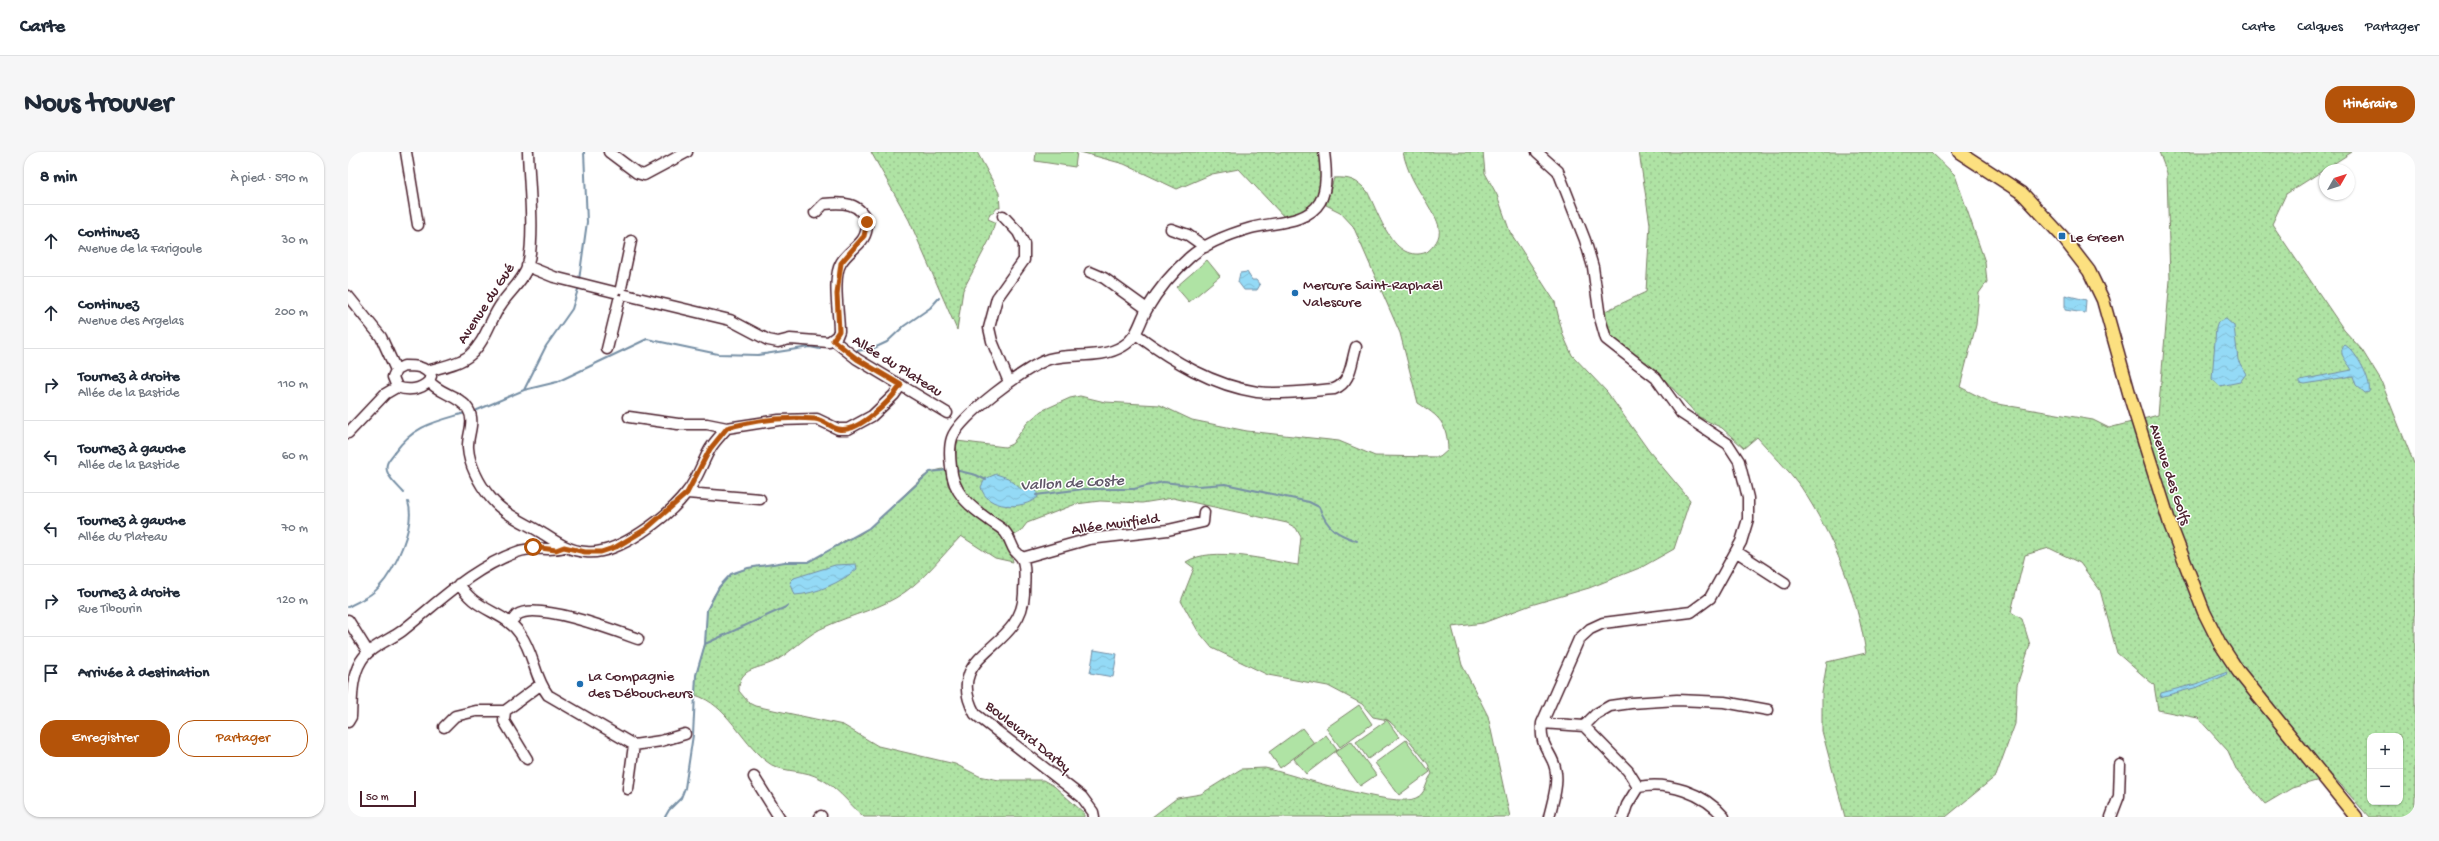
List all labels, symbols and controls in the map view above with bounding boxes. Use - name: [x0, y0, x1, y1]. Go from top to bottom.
- text: Carte: [20, 16, 65, 39]
- text: Carte: [2242, 19, 2275, 36]
- text: Calques: [2297, 19, 2343, 36]
- text: Partager: [2365, 19, 2419, 36]
- button: Itinéraire: [2325, 86, 2415, 123]
- text: Nous trouver: [24, 88, 173, 121]
- north arrow: [2319, 164, 2355, 200]
- text: 8 min: [40, 168, 77, 188]
- text: À pied · 590 m: [230, 171, 308, 186]
- route end: [858, 213, 876, 231]
- text: Continuez: [78, 224, 139, 242]
- place label: Le Green: [2070, 229, 2124, 247]
- icon: ahead: [40, 230, 62, 252]
- marker: Le Green: [2057, 231, 2067, 241]
- text: 30 m: [282, 233, 308, 248]
- text: Avenue de la Farigoule: [78, 242, 202, 257]
- street label: Avenue du Gué: [454, 260, 519, 348]
- place label: Mercure Saint-Raphaël Valescure: [1302, 277, 1443, 312]
- marker: Mercure Saint-Raphaël Valescure: [1290, 288, 1300, 298]
- text: Continuez: [78, 296, 139, 314]
- icon: ahead: [40, 302, 62, 324]
- text: 200 m: [275, 305, 308, 320]
- text: Avenue des Argelas: [78, 314, 184, 329]
- street label: Allée du Plateau: [848, 332, 945, 402]
- text: Tournez à droite: [78, 368, 180, 386]
- icon: right: [40, 374, 62, 396]
- text: 110 m: [278, 377, 308, 392]
- text: Allée de la Bastide: [78, 386, 180, 401]
- street label: Avenue des Golfs: [2144, 422, 2194, 528]
- text: Tournez à gauche: [78, 440, 186, 458]
- icon: left: [40, 446, 62, 468]
- text: 60 m: [282, 449, 308, 464]
- text: Allée de la Bastide: [78, 458, 180, 473]
- water label: Vallon de Coste: [1020, 472, 1125, 497]
- street label: Allée Muirfield: [1070, 510, 1161, 540]
- text: Tournez à gauche: [78, 512, 186, 530]
- icon: left: [40, 518, 62, 540]
- text: 70 m: [282, 521, 308, 536]
- text: Allée du Plateau: [78, 530, 167, 545]
- route start: [524, 538, 542, 556]
- text: Tournez à droite: [78, 584, 180, 602]
- icon: right: [40, 590, 62, 612]
- text: 120 m: [277, 593, 308, 608]
- text: Rue Tibourin: [78, 602, 142, 617]
- icon: arrive: [40, 662, 62, 684]
- text: Arrivée à destination: [78, 664, 209, 682]
- place label: La Compagnie des Déboucheurs: [588, 668, 693, 703]
- marker: La Compagnie des Déboucheurs: [575, 679, 585, 689]
- street label: Boulevard Darby: [981, 697, 1075, 778]
- button: Enregistrer: [40, 720, 170, 757]
- button: Partager: [178, 720, 308, 757]
- map controls: [2367, 733, 2403, 805]
- button: +: [2367, 733, 2403, 769]
- button: −: [2367, 769, 2403, 805]
- scale bar: [360, 789, 416, 808]
- text: 50 m: [366, 792, 388, 804]

